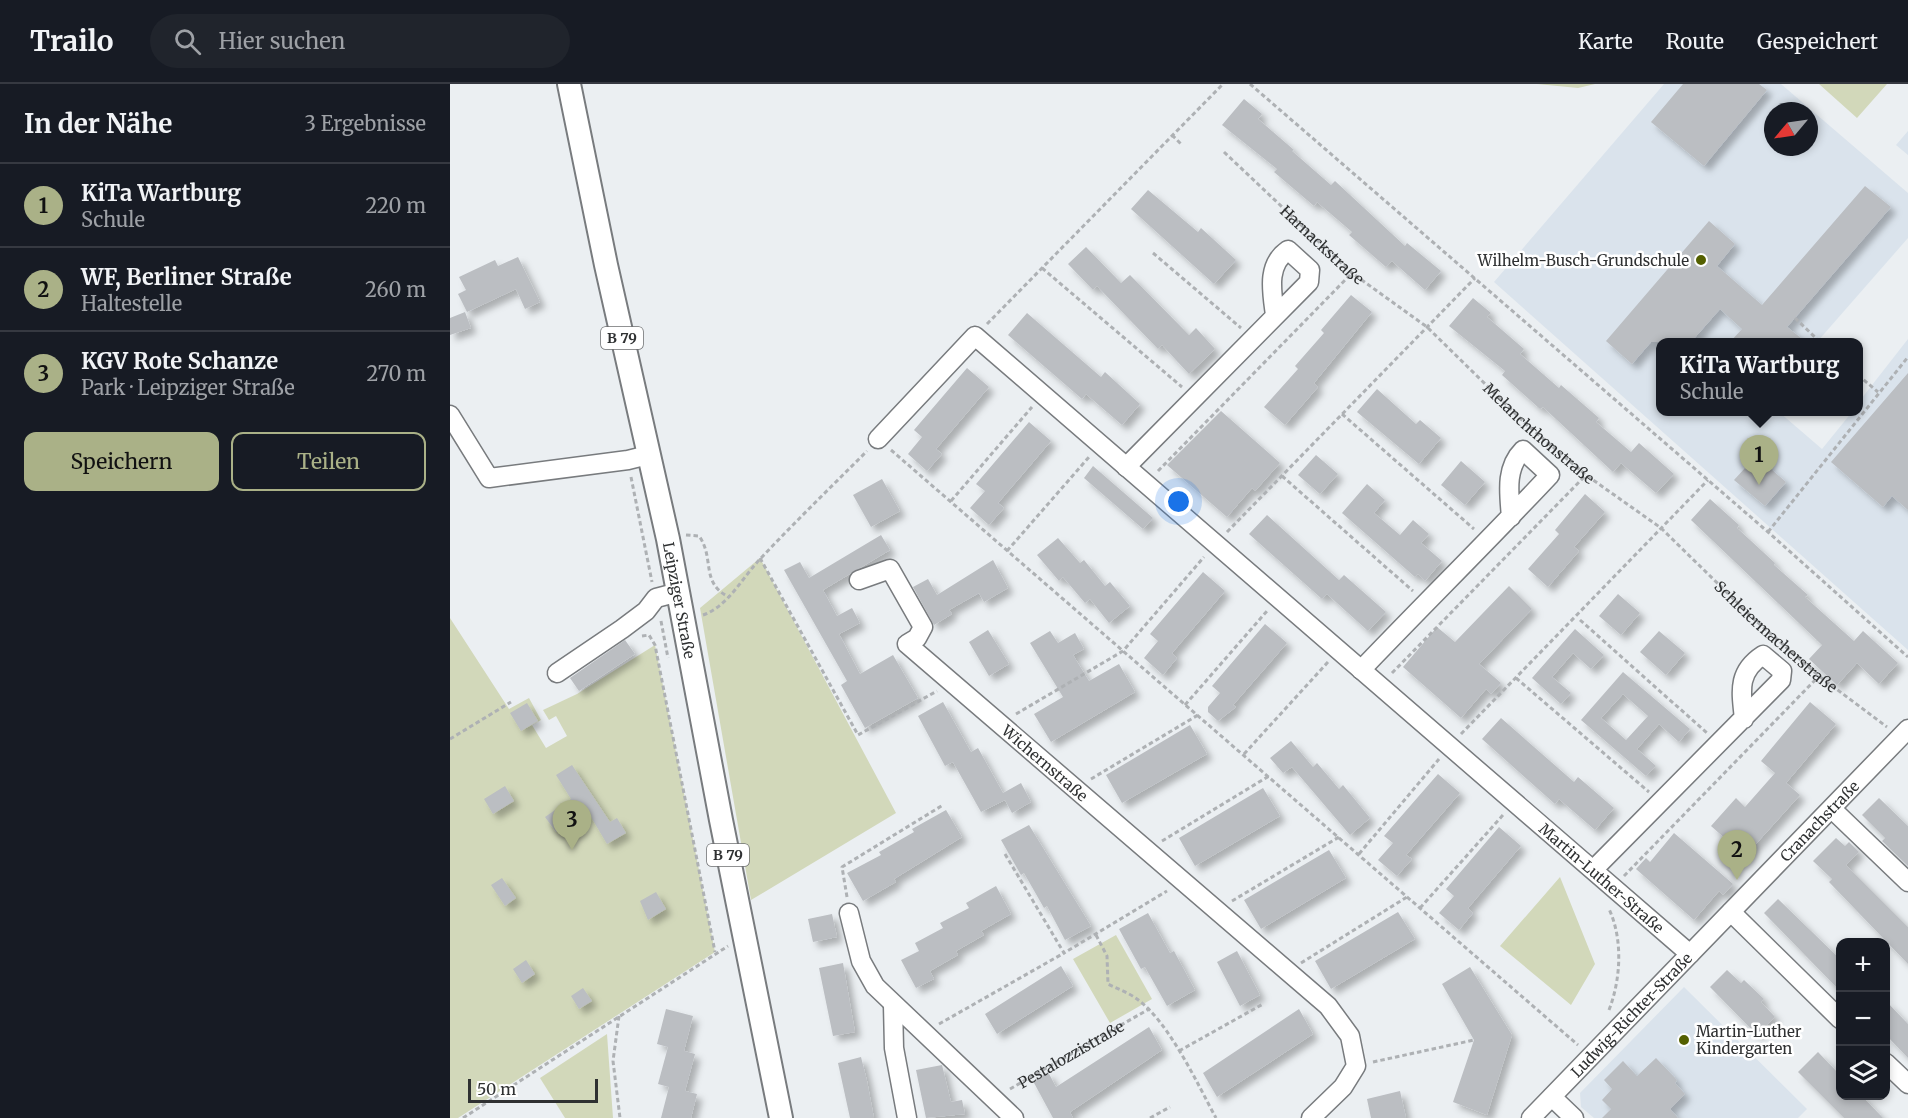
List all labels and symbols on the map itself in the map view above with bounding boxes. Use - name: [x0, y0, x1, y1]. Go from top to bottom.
- north arrow: [1764, 102, 1818, 156]
- street label: Harnackstraße: [1277, 201, 1368, 288]
- place label: Wilhelm-Busch-Grundschule: [1477, 251, 1689, 270]
- marker: Wilhelm-Busch-Grundschule: [1694, 253, 1708, 267]
- road number: B 79: [601, 327, 643, 349]
- street label: Melanchthonstraße: [1480, 378, 1598, 488]
- pin: 1: [1740, 436, 1778, 485]
- your location: [1164, 487, 1193, 516]
- street label: Leipziger Straße: [659, 540, 700, 660]
- street label: Schleiermacherstraße: [1711, 576, 1842, 696]
- street label: Wichernstraße: [998, 720, 1092, 805]
- street label: Cranachstraße: [1776, 776, 1863, 865]
- pin: 3: [552, 800, 592, 850]
- street label: Martin-Luther-Straße: [1536, 819, 1668, 937]
- pin: 2: [1718, 830, 1756, 880]
- road number: B 79: [707, 844, 749, 866]
- street label: Ludwig-Richter-Straße: [1567, 948, 1696, 1081]
- street label: Pestalozzistraße: [1014, 1016, 1127, 1092]
- place label: Martin-Luther Kindergarten: [1696, 1022, 1802, 1058]
- marker: Martin-Luther Kindergarten: [1677, 1033, 1691, 1047]
- scale bar: [468, 1076, 598, 1104]

